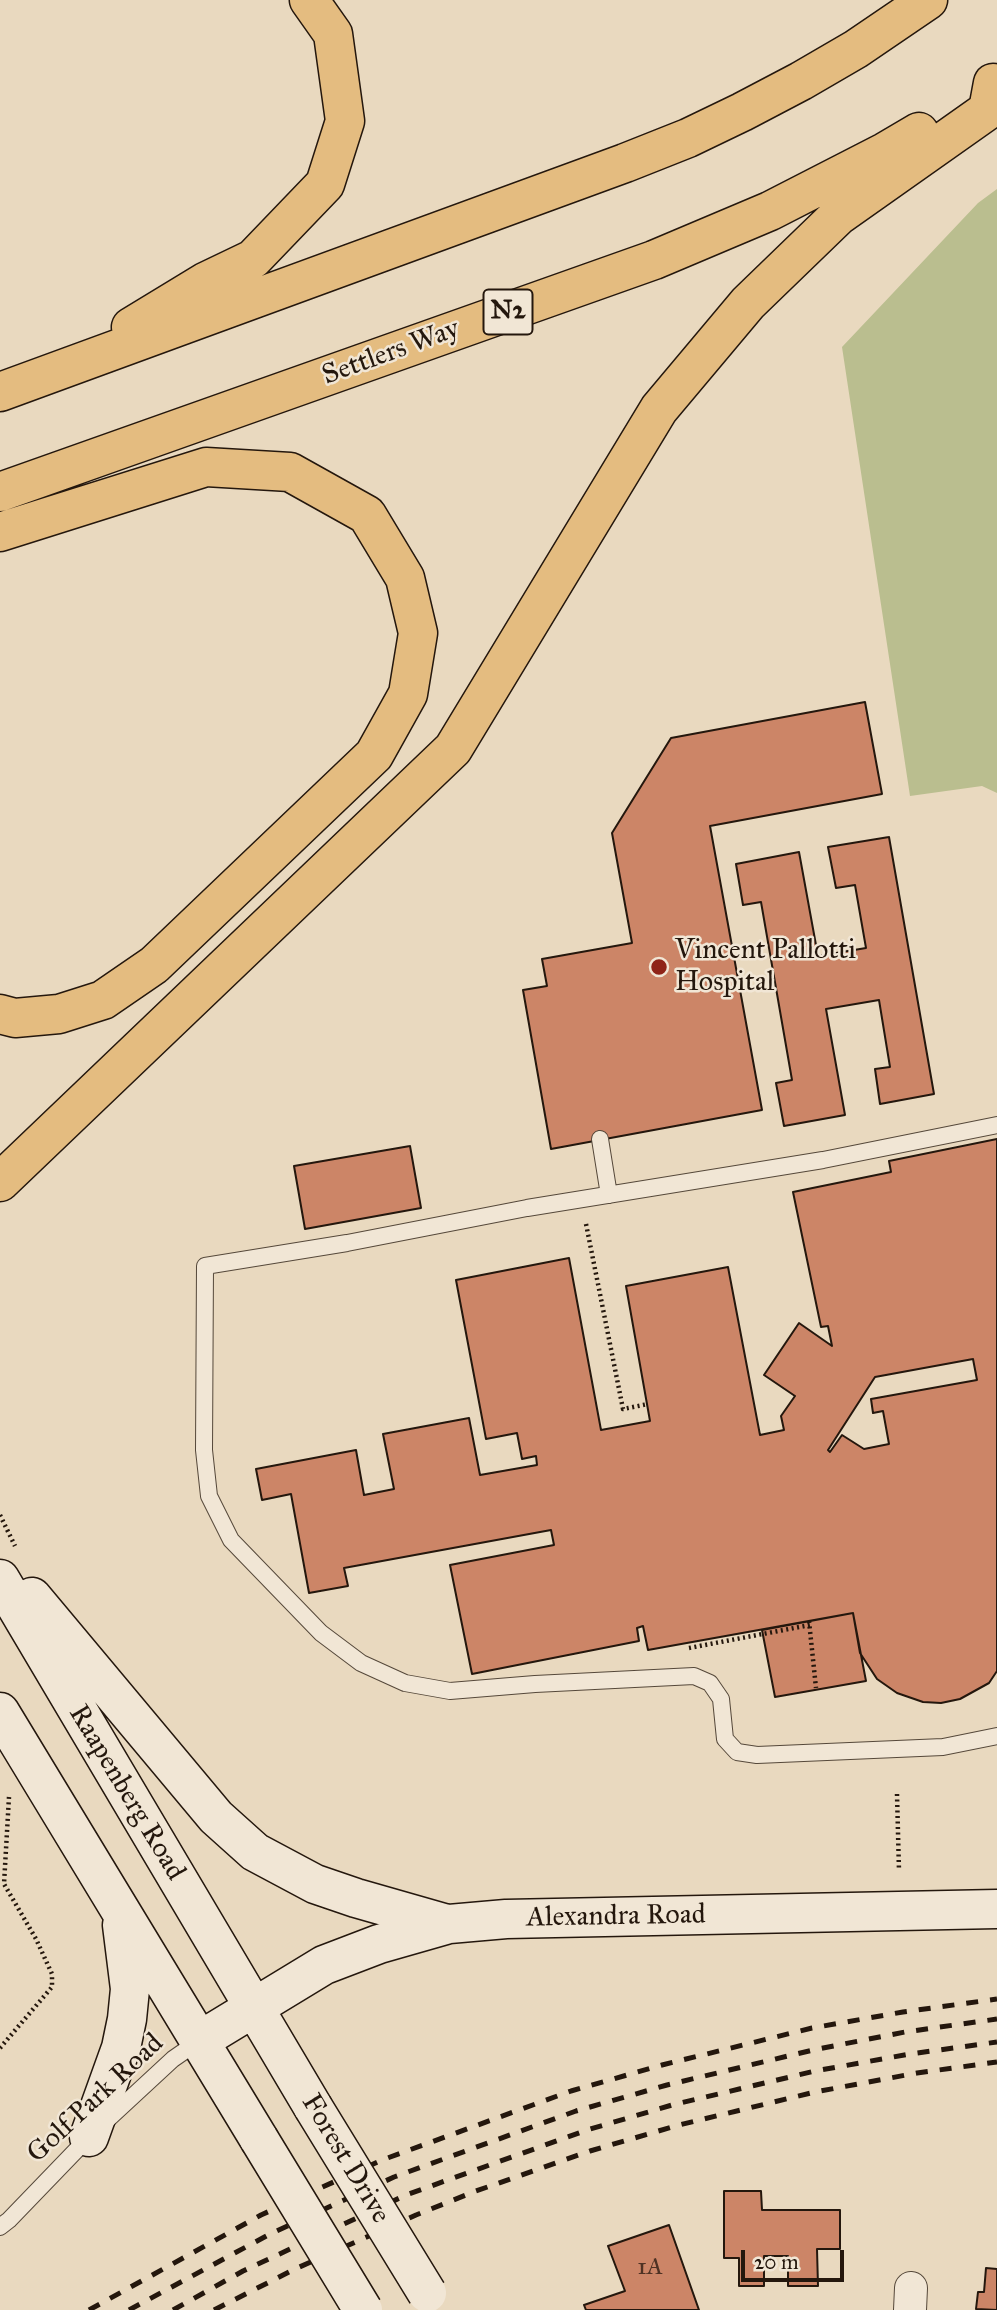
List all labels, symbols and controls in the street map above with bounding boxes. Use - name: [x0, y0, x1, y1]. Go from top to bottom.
- road number: N2: [484, 290, 532, 334]
- street label: Settlers Way: [318, 313, 464, 393]
- place label: Vincent Pallotti Hospital: [675, 934, 856, 1000]
- marker: Vincent Pallotti Hospital: [649, 957, 669, 977]
- street label: Raapenberg Road: [60, 1699, 192, 1887]
- street label: Alexandra Road: [526, 1899, 706, 1935]
- street label: Golf Park Road: [21, 2027, 171, 2171]
- street label: Forest Drive: [293, 2088, 397, 2230]
- scale bar: [745, 2236, 848, 2280]
- text: 20 m: [754, 2249, 799, 2275]
- house number: 1A: [637, 2254, 663, 2282]

